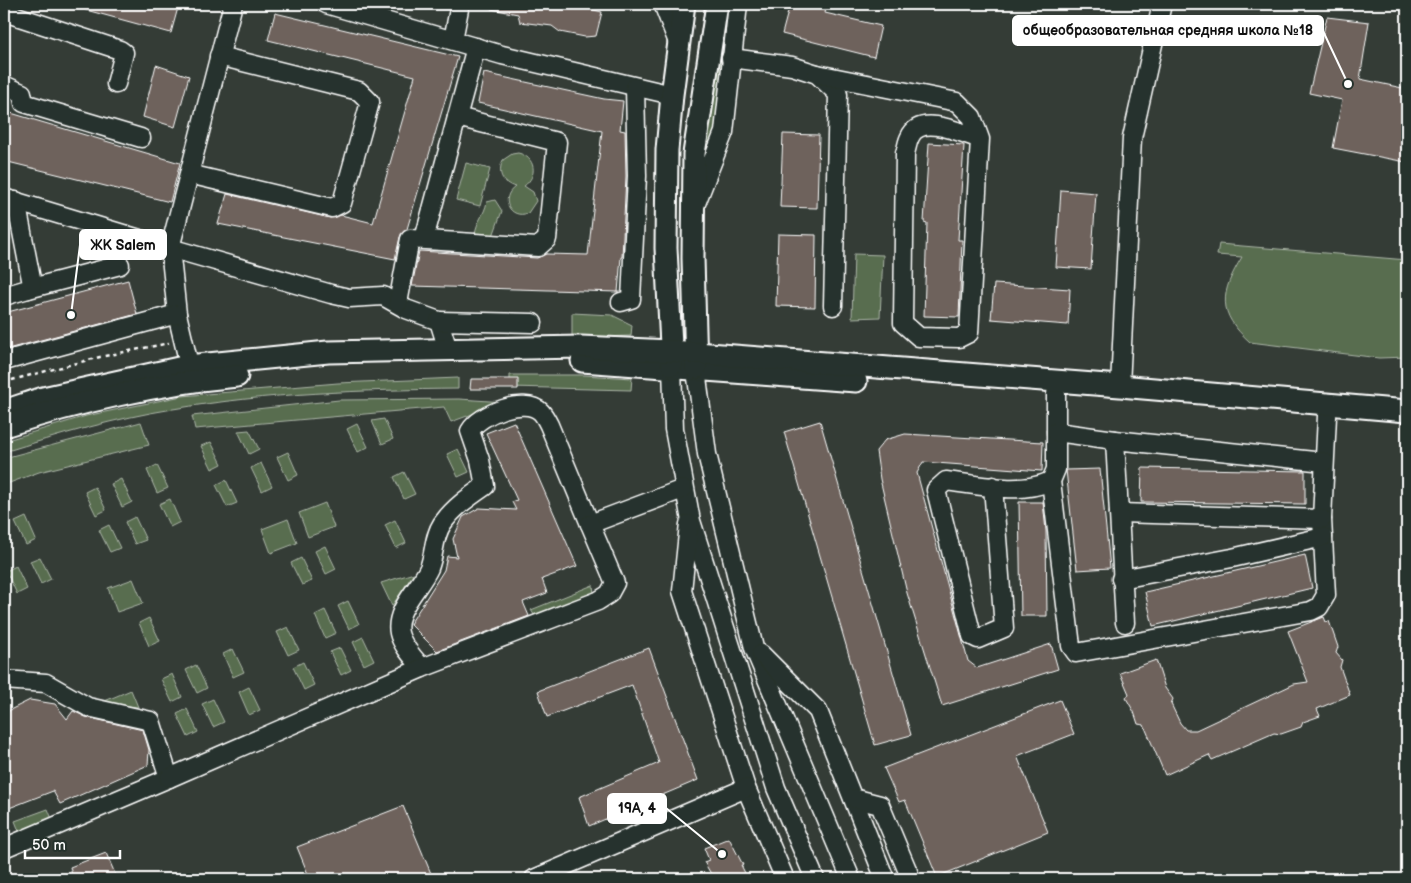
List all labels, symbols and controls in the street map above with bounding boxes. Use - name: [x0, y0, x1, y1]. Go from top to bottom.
- callout: общеобразовательная средняя школа №18: [1013, 16, 1323, 45]
- text: общеобразовательная средняя школа №18: [1023, 22, 1313, 39]
- callout: ЖК Salem: [80, 230, 166, 259]
- text: ЖК Salem: [90, 237, 156, 254]
- callout: 19А, 4: [608, 794, 666, 823]
- text: 19А, 4: [618, 800, 657, 817]
- scale bar: [25, 828, 120, 860]
- text: 50 m: [32, 836, 66, 855]

